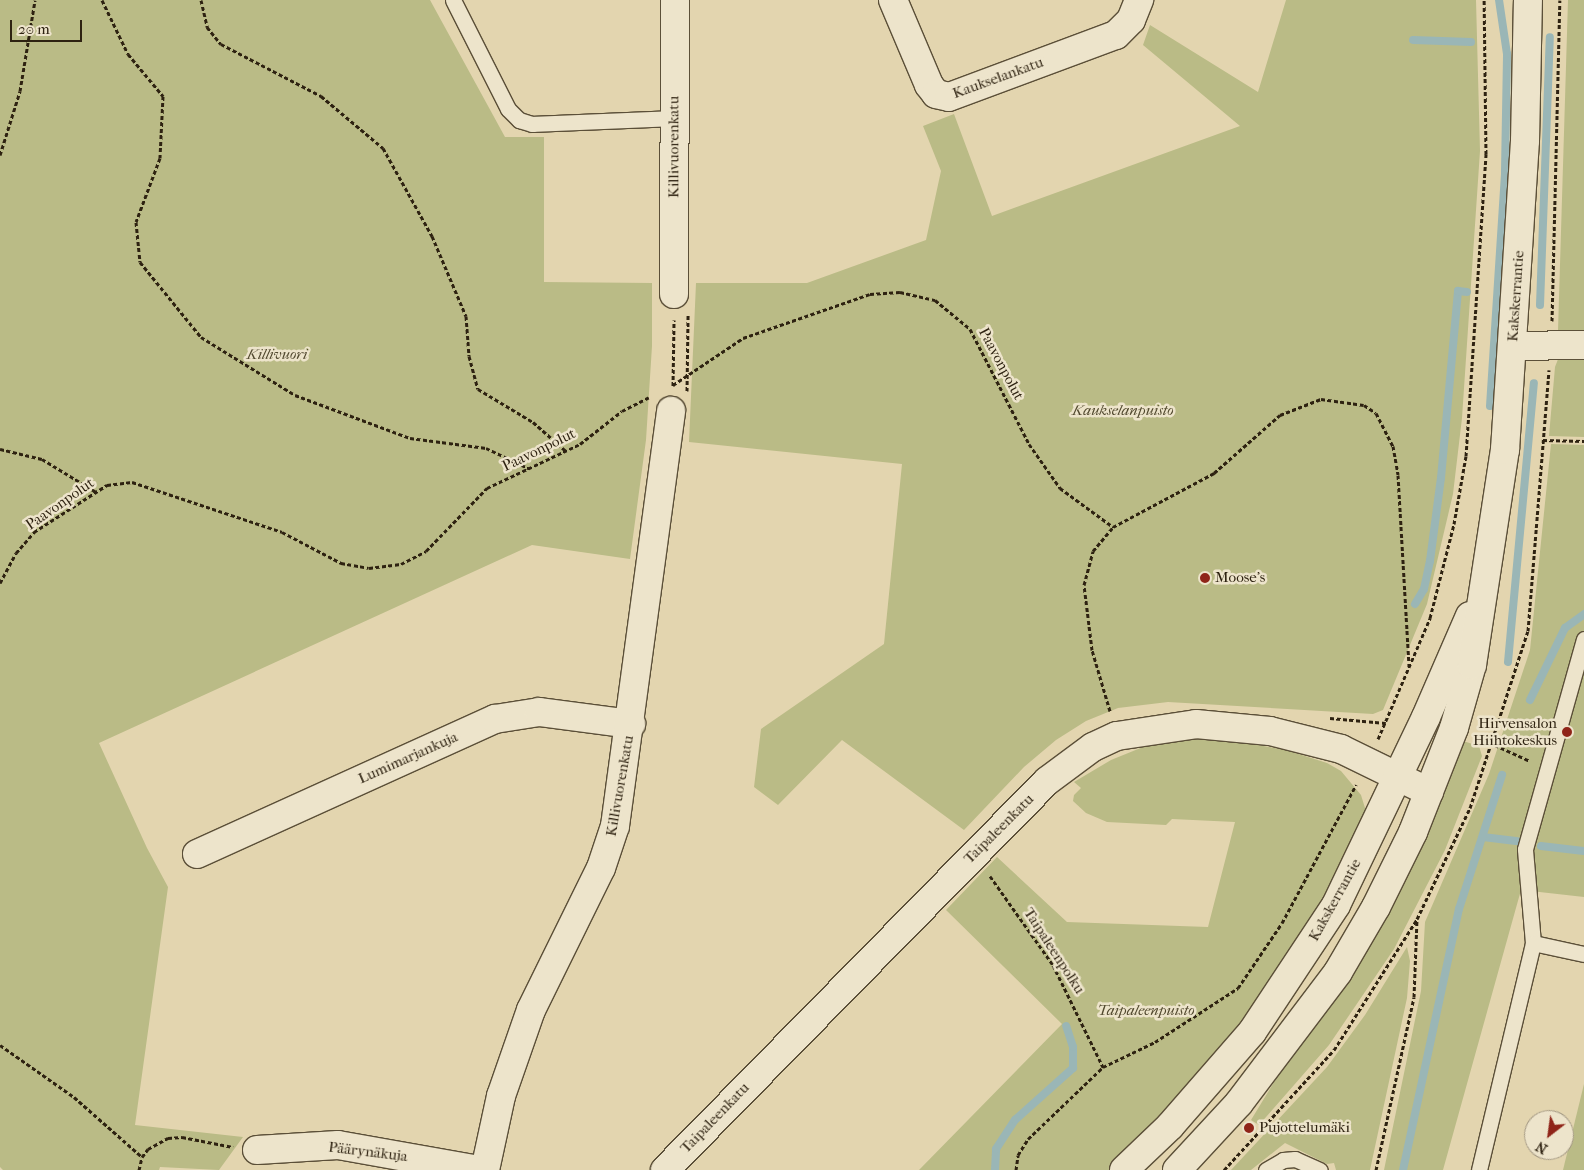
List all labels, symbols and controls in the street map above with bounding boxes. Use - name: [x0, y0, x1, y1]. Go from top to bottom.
- scale bar: [12, 10, 85, 42]
- text: 20 m: [18, 20, 50, 38]
- street label: Kaukselankatu: [950, 53, 1046, 103]
- street label: Killivuorenkatu: [665, 96, 683, 198]
- street label: Kakskerrantie: [1504, 250, 1528, 342]
- street label: Paavonpolut: [974, 325, 1028, 403]
- park label: Killivuori: [247, 346, 307, 364]
- park label: Kaukselanpuisto: [1072, 402, 1174, 420]
- street label: Paavonpolut: [499, 425, 579, 475]
- street label: Paavonpolut: [22, 474, 98, 534]
- place label: Moose's: [1215, 569, 1265, 587]
- marker: Moose's: [1199, 572, 1211, 584]
- place label: Hirvensalon Hiihtokeskus: [1473, 714, 1557, 749]
- marker: Hirvensalon Hiihtokeskus: [1561, 726, 1573, 738]
- street label: Lumimarjankuja: [356, 728, 460, 788]
- street label: Killivuorenkatu: [602, 734, 638, 838]
- street label: Taipaleenkatu: [960, 790, 1038, 868]
- street label: Kakskerrantie: [1305, 856, 1365, 944]
- street label: Taipaleenpolku: [1020, 905, 1088, 997]
- park label: Taipaleenpuisto: [1097, 1002, 1195, 1020]
- street label: Taipaleenkatu: [677, 1079, 753, 1157]
- north arrow: [1524, 1110, 1574, 1160]
- place label: Pujottelumäki: [1259, 1119, 1350, 1137]
- marker: Pujottelumäki: [1243, 1122, 1255, 1134]
- street label: Päärynäkuja: [327, 1138, 409, 1166]
- text: N: [1533, 1138, 1551, 1158]

